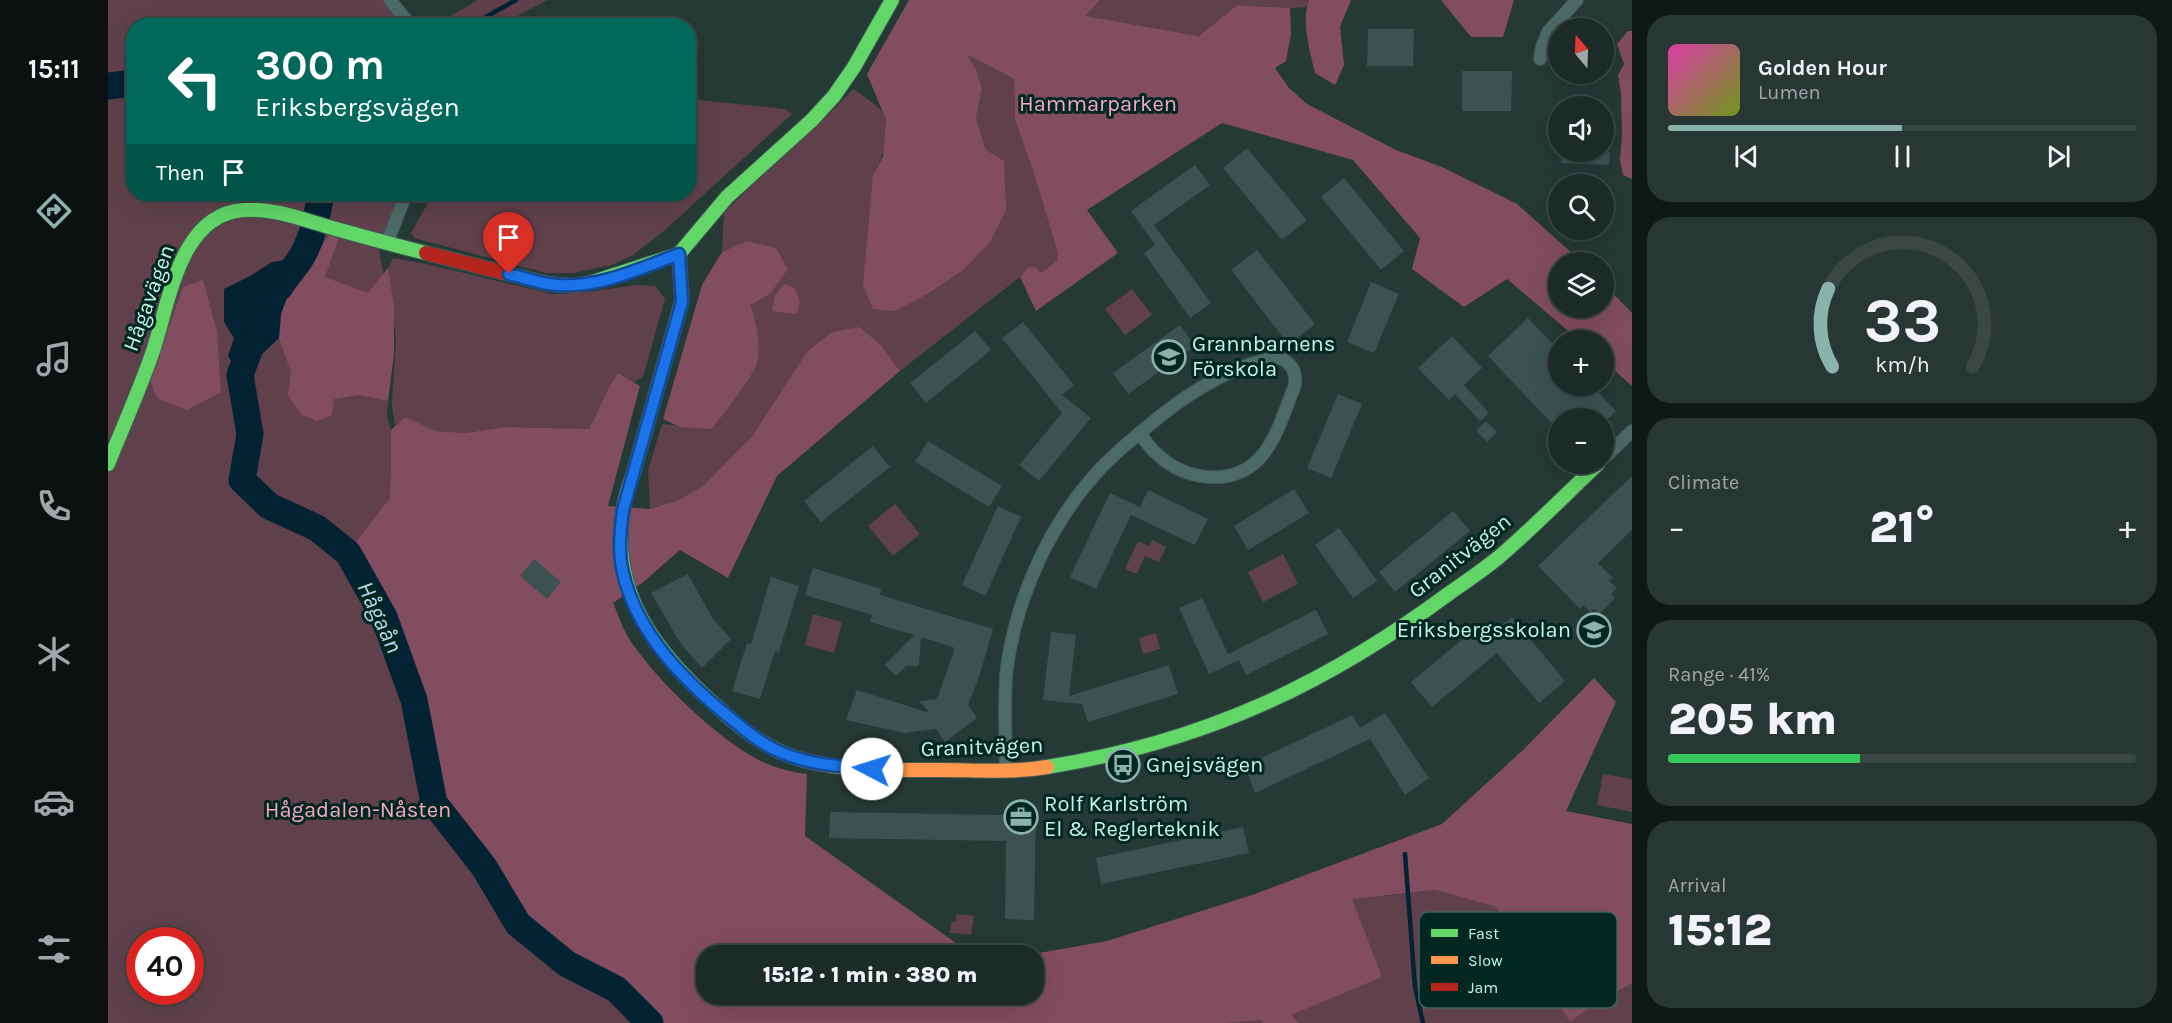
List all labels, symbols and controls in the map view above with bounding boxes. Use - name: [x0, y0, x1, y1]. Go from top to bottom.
- north arrow: [1548, 18, 1614, 84]
- map controls: [1548, 18, 1614, 474]
- text: 300 m: [255, 40, 385, 90]
- icon: left: [156, 42, 234, 120]
- text: 15:11: [28, 53, 80, 85]
- text: Golden Hour: [1758, 55, 1887, 81]
- text: Lumen: [1758, 81, 1821, 104]
- text: Eriksbergsvägen: [255, 91, 460, 123]
- park label: Hammarparken: [1019, 91, 1177, 117]
- button: sound: [1548, 96, 1614, 162]
- icon: previous: [1730, 140, 1763, 173]
- icon: pause: [1886, 140, 1919, 173]
- icon: next: [2042, 140, 2075, 173]
- icon: arrive: [217, 156, 250, 189]
- text: Then: [156, 160, 205, 186]
- button: search: [1548, 174, 1614, 240]
- icon: directions: [33, 190, 75, 232]
- pin: [483, 212, 534, 274]
- icon: arrive: [492, 221, 525, 254]
- street label: Hågavägen: [118, 241, 180, 355]
- button: layers: [1548, 252, 1614, 318]
- text: 33: [1863, 284, 1941, 357]
- button: +: [1548, 330, 1614, 396]
- place label: Grannbarnens Förskola: [1192, 331, 1335, 382]
- icon: music: [33, 338, 75, 380]
- school or university icon: Grannbarnens Förskola: [1151, 339, 1187, 375]
- text: km/h: [1875, 352, 1929, 377]
- button: −: [1548, 408, 1614, 474]
- text: Climate: [1668, 471, 1739, 494]
- icon: phone: [33, 485, 75, 527]
- text: 21°: [1869, 501, 1935, 553]
- street label: Granitvägen: [1404, 508, 1516, 604]
- text: −: [1668, 508, 1685, 546]
- text: +: [2119, 508, 2136, 546]
- water label: Hågaån: [351, 577, 409, 657]
- school or university icon: Eriksbergsskolan: [1576, 612, 1612, 648]
- place label: Eriksbergsskolan: [1397, 617, 1571, 643]
- icon: climate: [33, 633, 75, 675]
- text: Range · 41%: [1668, 663, 1770, 686]
- text: 205 km: [1668, 693, 1837, 745]
- street label: Granitvägen: [920, 732, 1044, 762]
- position arrow: [840, 737, 904, 801]
- bus stop icon: Gnejsvägen: [1105, 747, 1141, 783]
- place label: Gnejsvägen: [1146, 752, 1263, 778]
- icon: car: [33, 781, 75, 823]
- place label: Rolf Karlström El & Reglerteknik: [1044, 791, 1220, 842]
- park label: Hågadalen-Nåsten: [265, 797, 451, 823]
- office icon: Rolf Karlström El & Reglerteknik: [1003, 799, 1039, 835]
- text: Arrival: [1668, 874, 1727, 897]
- text: 15:12: [1668, 904, 1772, 956]
- legend: [1419, 912, 1617, 1008]
- text: Fast: [1468, 924, 1499, 943]
- speed limit sign: 40: [126, 927, 204, 1005]
- icon: filters: [33, 928, 75, 970]
- text: Slow: [1468, 951, 1503, 970]
- text: 15:12 · 1 min · 380 m: [763, 962, 977, 988]
- text: Jam: [1468, 978, 1498, 997]

